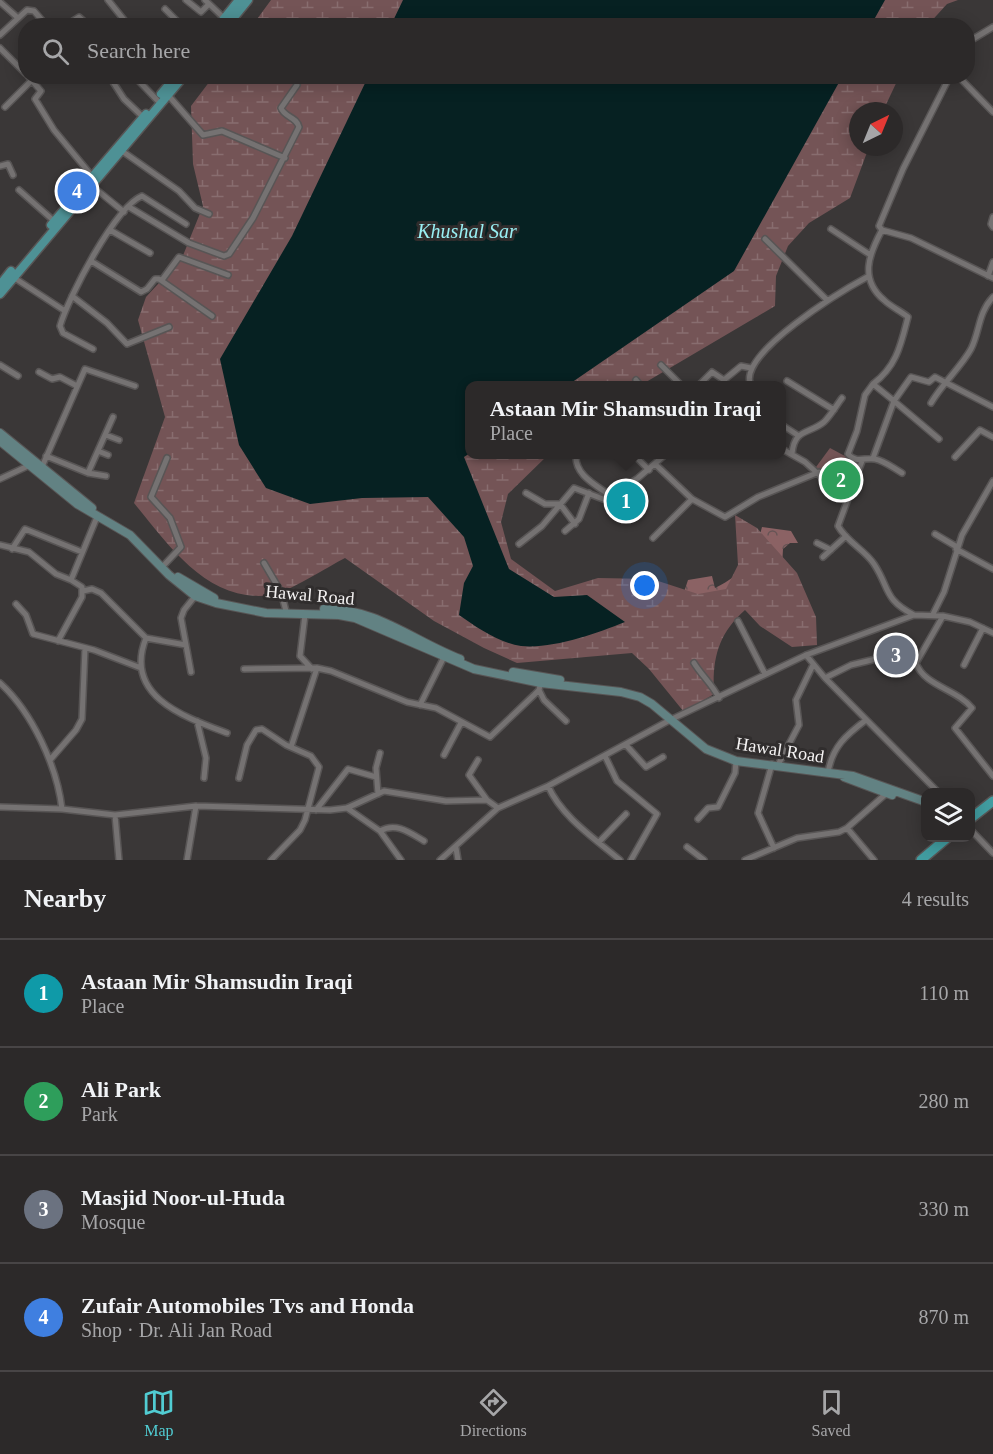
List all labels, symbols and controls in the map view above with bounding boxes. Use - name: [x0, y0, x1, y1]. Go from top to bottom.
- search box: [18, 18, 975, 84]
- icon: search: [39, 35, 72, 68]
- text: Search here: [87, 38, 190, 63]
- north arrow: [849, 102, 903, 156]
- pin: 4: [58, 168, 97, 213]
- water label: Khushal Sar: [416, 220, 517, 242]
- popup: [465, 381, 786, 459]
- text: Astaan Mir Shamsudin Iraqi: [490, 396, 761, 421]
- text: Place: [490, 422, 533, 444]
- pin: 2: [822, 458, 860, 502]
- pin: 1: [606, 478, 646, 524]
- your location: [630, 571, 659, 600]
- street label: Hawal Road: [265, 581, 355, 609]
- pin: 3: [876, 632, 916, 678]
- street label: Hawal Road: [734, 733, 826, 767]
- map controls: [921, 788, 975, 842]
- button: layers: [921, 788, 975, 842]
- text: Nearby: [24, 884, 106, 913]
- text: 4 results: [902, 888, 969, 910]
- text: Astaan Mir Shamsudin Iraqi: [81, 969, 353, 994]
- text: 1: [39, 982, 49, 1004]
- text: 110 m: [919, 982, 969, 1004]
- text: Place: [81, 995, 124, 1017]
- text: Ali Park: [81, 1077, 161, 1102]
- text: 2: [39, 1090, 49, 1112]
- text: 280 m: [918, 1090, 969, 1112]
- text: Park: [81, 1103, 118, 1125]
- text: Masjid Noor-ul-Huda: [81, 1185, 285, 1210]
- text: 3: [39, 1198, 49, 1220]
- text: 330 m: [918, 1198, 969, 1220]
- text: Mosque: [81, 1211, 145, 1233]
- text: Zufair Automobiles Tvs and Honda: [81, 1293, 414, 1318]
- text: 4: [39, 1306, 49, 1328]
- text: 870 m: [918, 1306, 969, 1328]
- text: Shop · Dr. Ali Jan Road: [81, 1319, 272, 1341]
- tab: Map: [142, 1386, 175, 1440]
- tab: Directions: [460, 1386, 527, 1440]
- tab: Saved: [811, 1386, 851, 1440]

